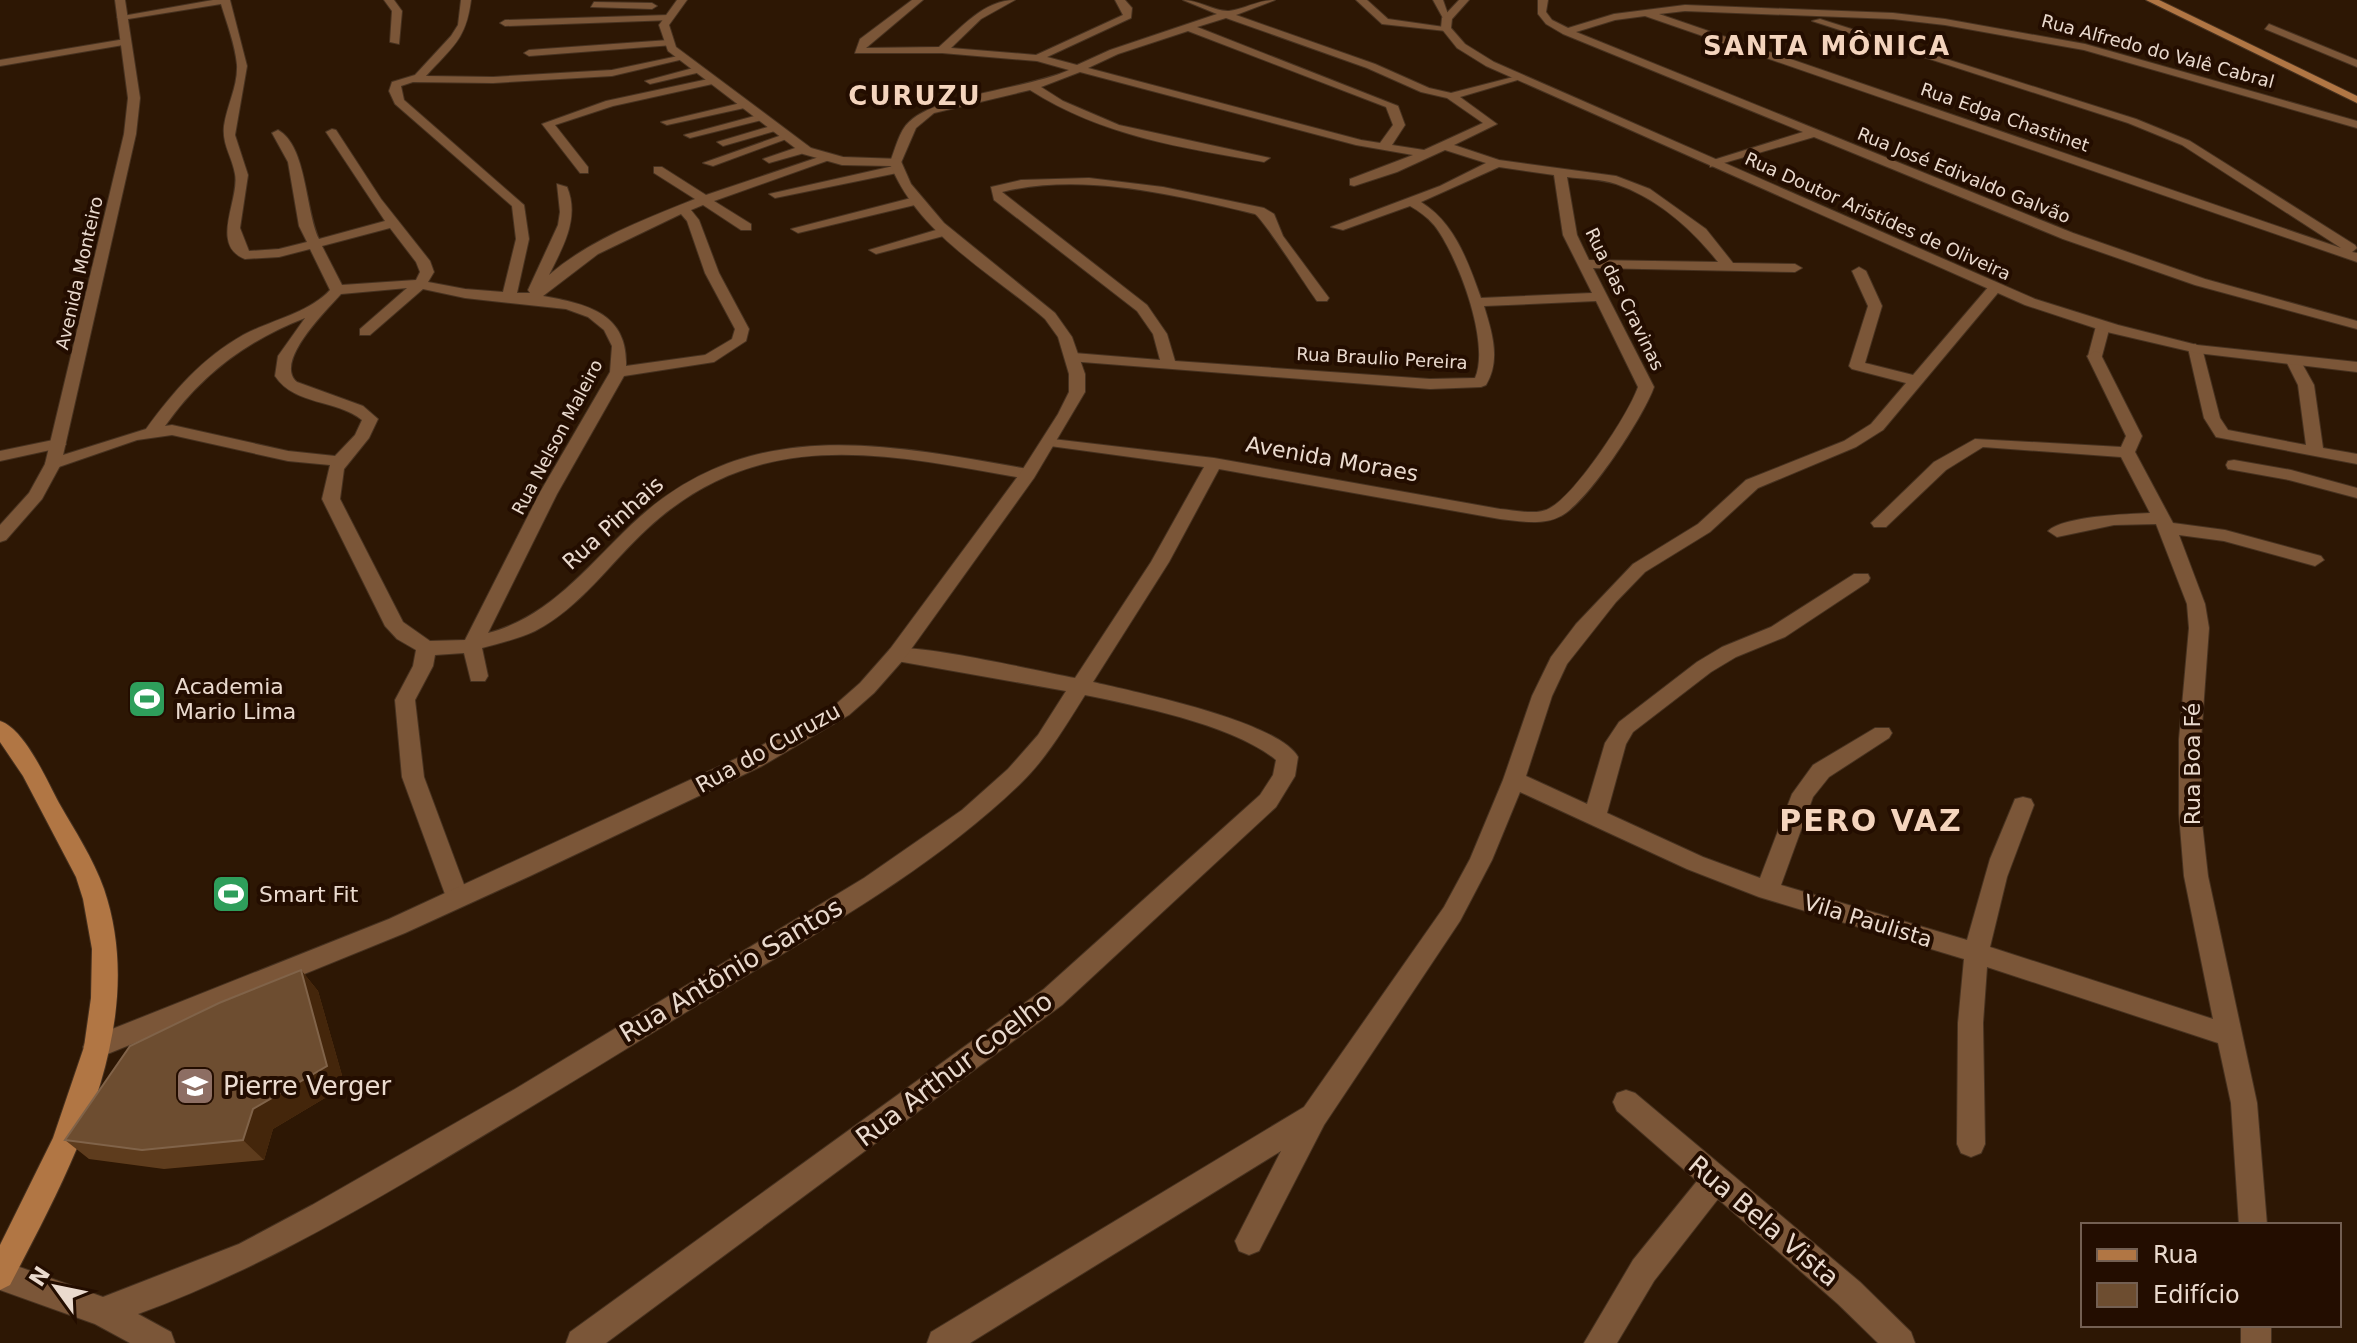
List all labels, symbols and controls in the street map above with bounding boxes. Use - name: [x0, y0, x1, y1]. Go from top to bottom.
- street label: Rua Alfredo do Valê Cabral: [2039, 10, 2277, 92]
- district label: SANTA MÔNICA: [1703, 30, 1951, 61]
- street label: Rua Edga Chastinet: [1918, 78, 2092, 156]
- district label: CURUZU: [848, 81, 982, 111]
- street label: Rua José Edivaldo Galvão: [1855, 123, 2073, 227]
- street label: Rua Doutor Aristídes de Oliveira: [1742, 148, 2014, 284]
- street label: Avenida Monteiro: [51, 194, 107, 352]
- street label: Rua das Cravinas: [1581, 224, 1669, 374]
- street label: Rua Braulio Pereira: [1296, 343, 1468, 373]
- street label: Rua Nelson Maleiro: [507, 356, 607, 518]
- street label: Avenida Moraes: [1244, 432, 1420, 486]
- street label: Rua Pinhais: [558, 471, 668, 575]
- place label: Academia Mario Lima: [175, 674, 296, 724]
- sports icon: Academia Mario Lima: [126, 678, 168, 720]
- street label: Rua do Curuzu: [692, 698, 844, 798]
- street label: Rua Boa Fé: [2180, 703, 2205, 825]
- district label: PERO VAZ: [1779, 803, 1963, 838]
- sports icon: Smart Fit: [210, 873, 252, 915]
- place label: Smart Fit: [259, 882, 359, 907]
- street label: Vila Paulista: [1801, 890, 1935, 952]
- street label: Rua Antônio Santos: [614, 892, 848, 1048]
- street label: Rua Arthur Coelho: [850, 985, 1058, 1153]
- school or university icon: Pierre Verger: [174, 1065, 216, 1107]
- place label: Pierre Verger: [223, 1071, 391, 1101]
- street label: Rua Bela Vista: [1683, 1149, 1845, 1293]
- legend: [2081, 1223, 2341, 1327]
- text: Rua: [2153, 1241, 2199, 1269]
- north arrow: [16, 1247, 96, 1327]
- text: N: [24, 1262, 55, 1291]
- text: Edifício: [2153, 1281, 2240, 1309]

